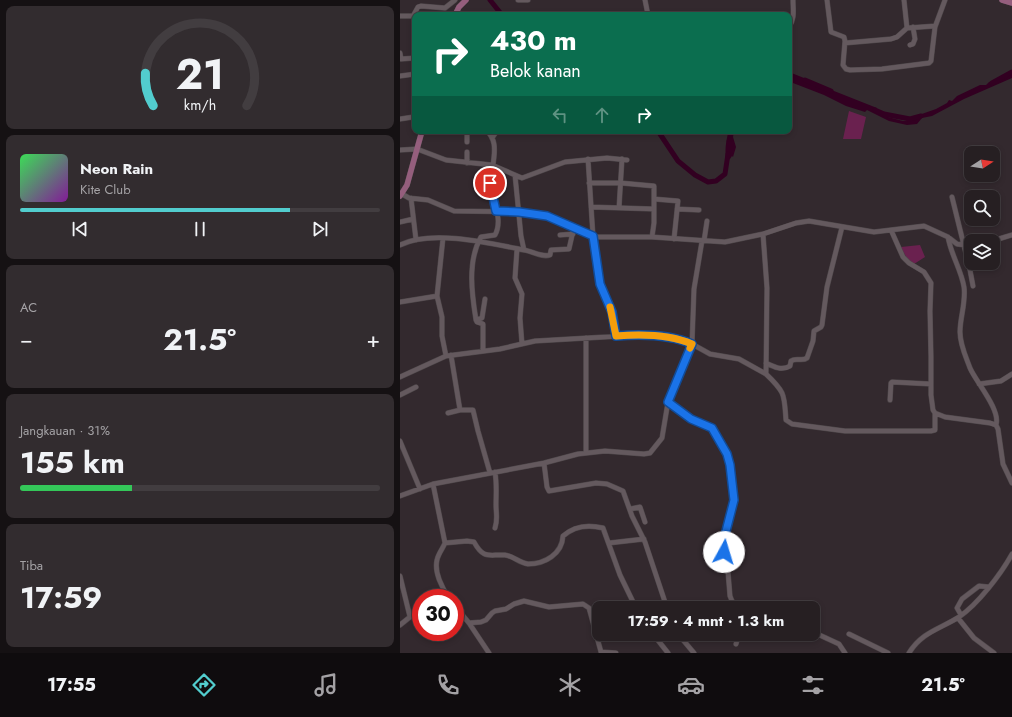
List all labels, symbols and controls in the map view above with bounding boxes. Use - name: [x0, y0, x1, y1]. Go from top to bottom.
- text: 430 m: [490, 20, 577, 61]
- icon: right: [424, 28, 476, 80]
- text: 21: [176, 44, 224, 105]
- text: Belok kanan: [490, 58, 581, 84]
- text: km/h: [184, 94, 216, 114]
- icon: left: [549, 104, 571, 126]
- icon: ahead: [591, 104, 613, 126]
- icon: right: [633, 104, 655, 126]
- north arrow: [964, 146, 1000, 182]
- map controls: [964, 146, 1000, 270]
- text: Neon Rain: [80, 158, 153, 180]
- pin: [473, 166, 507, 200]
- icon: arrive: [479, 172, 501, 194]
- text: Kite Club: [80, 180, 131, 199]
- button: search: [964, 190, 1000, 226]
- icon: previous: [69, 218, 91, 240]
- icon: pause: [189, 218, 211, 240]
- icon: next: [309, 218, 331, 240]
- button: layers: [964, 234, 1000, 270]
- text: AC: [20, 298, 37, 317]
- text: 21.5°: [163, 318, 236, 361]
- text: −: [20, 323, 33, 355]
- text: +: [366, 323, 380, 355]
- text: Jangkauan · 31%: [20, 421, 110, 440]
- text: 155 km: [20, 441, 125, 484]
- position arrow: [703, 531, 745, 573]
- text: Tiba: [20, 556, 43, 575]
- text: 17:59: [20, 576, 102, 619]
- speed limit sign: 30: [412, 589, 464, 641]
- text: 17:59 · 4 mnt · 1.3 km: [628, 610, 784, 632]
- icon: directions: [190, 671, 218, 699]
- icon: music: [312, 671, 340, 699]
- icon: phone: [434, 671, 462, 699]
- icon: climate: [556, 671, 584, 699]
- icon: car: [677, 671, 705, 699]
- icon: filters: [799, 671, 827, 699]
- text: 17:55: [47, 672, 96, 698]
- text: 21.5°: [921, 672, 965, 698]

